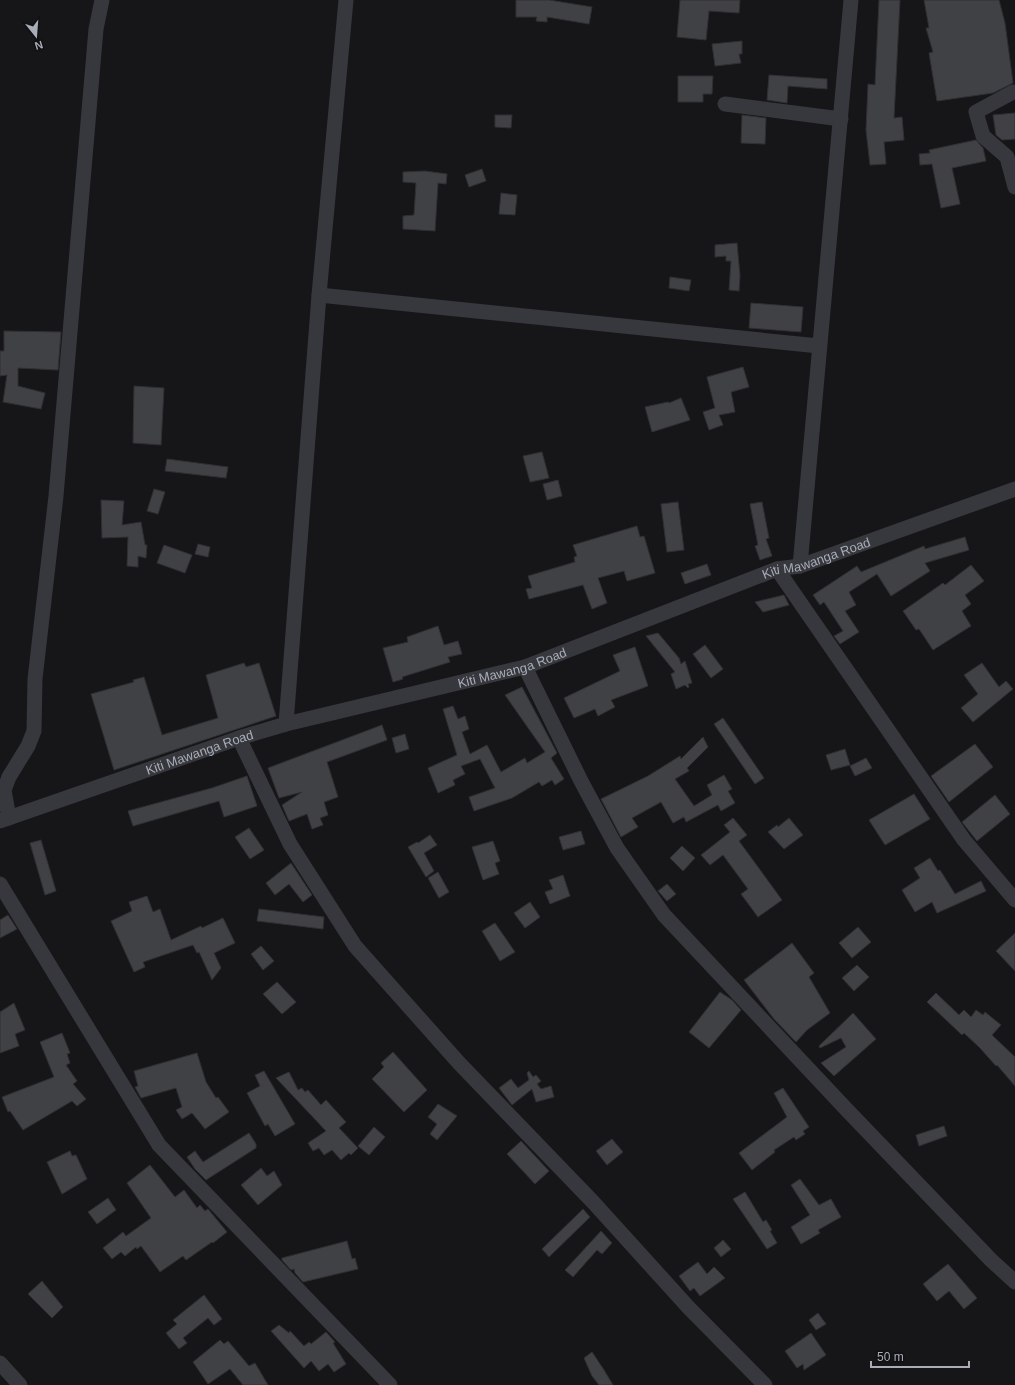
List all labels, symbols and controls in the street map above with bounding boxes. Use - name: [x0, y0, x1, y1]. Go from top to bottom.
- north arrow: [16, 16, 56, 56]
- text: N: [33, 39, 44, 52]
- street label: Kiti Mawanga Road: [760, 534, 872, 582]
- street label: Kiti Mawanga Road: [456, 644, 568, 690]
- street label: Kiti Mawanga Road: [144, 727, 255, 777]
- scale bar: [871, 1343, 969, 1369]
- text: 50 m: [877, 1350, 904, 1364]

